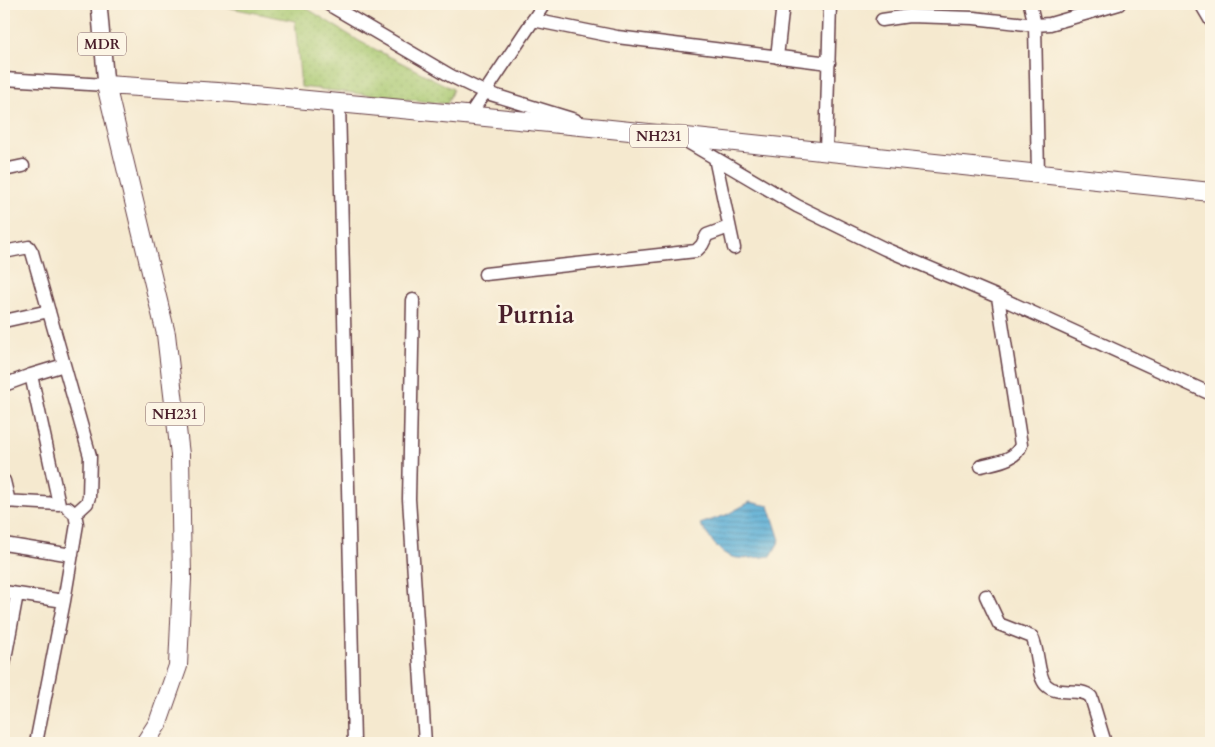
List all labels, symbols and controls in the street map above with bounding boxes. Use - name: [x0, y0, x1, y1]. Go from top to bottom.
- road number: MDR: [78, 33, 126, 56]
- road number: NH231: [630, 124, 688, 148]
- district label: Purnia: [497, 298, 575, 332]
- road number: NH231: [146, 402, 204, 426]

